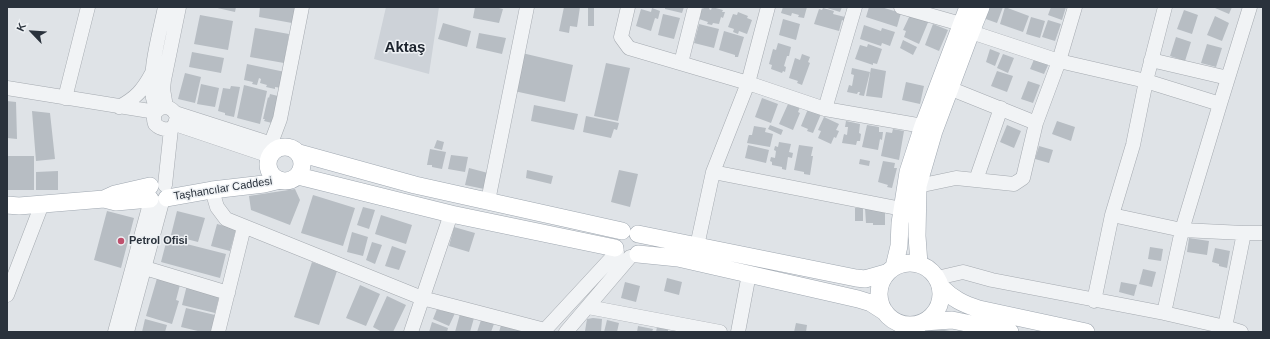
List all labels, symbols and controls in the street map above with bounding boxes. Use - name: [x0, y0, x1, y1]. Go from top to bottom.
- north arrow: [12, 12, 52, 52]
- text: K: [14, 21, 28, 33]
- district label: Aktaş: [385, 39, 425, 57]
- street label: Taşhancılar Caddesi: [173, 175, 273, 203]
- place label: Petrol Ofisi: [129, 234, 188, 248]
- marker: Petrol Ofisi: [116, 236, 126, 246]

